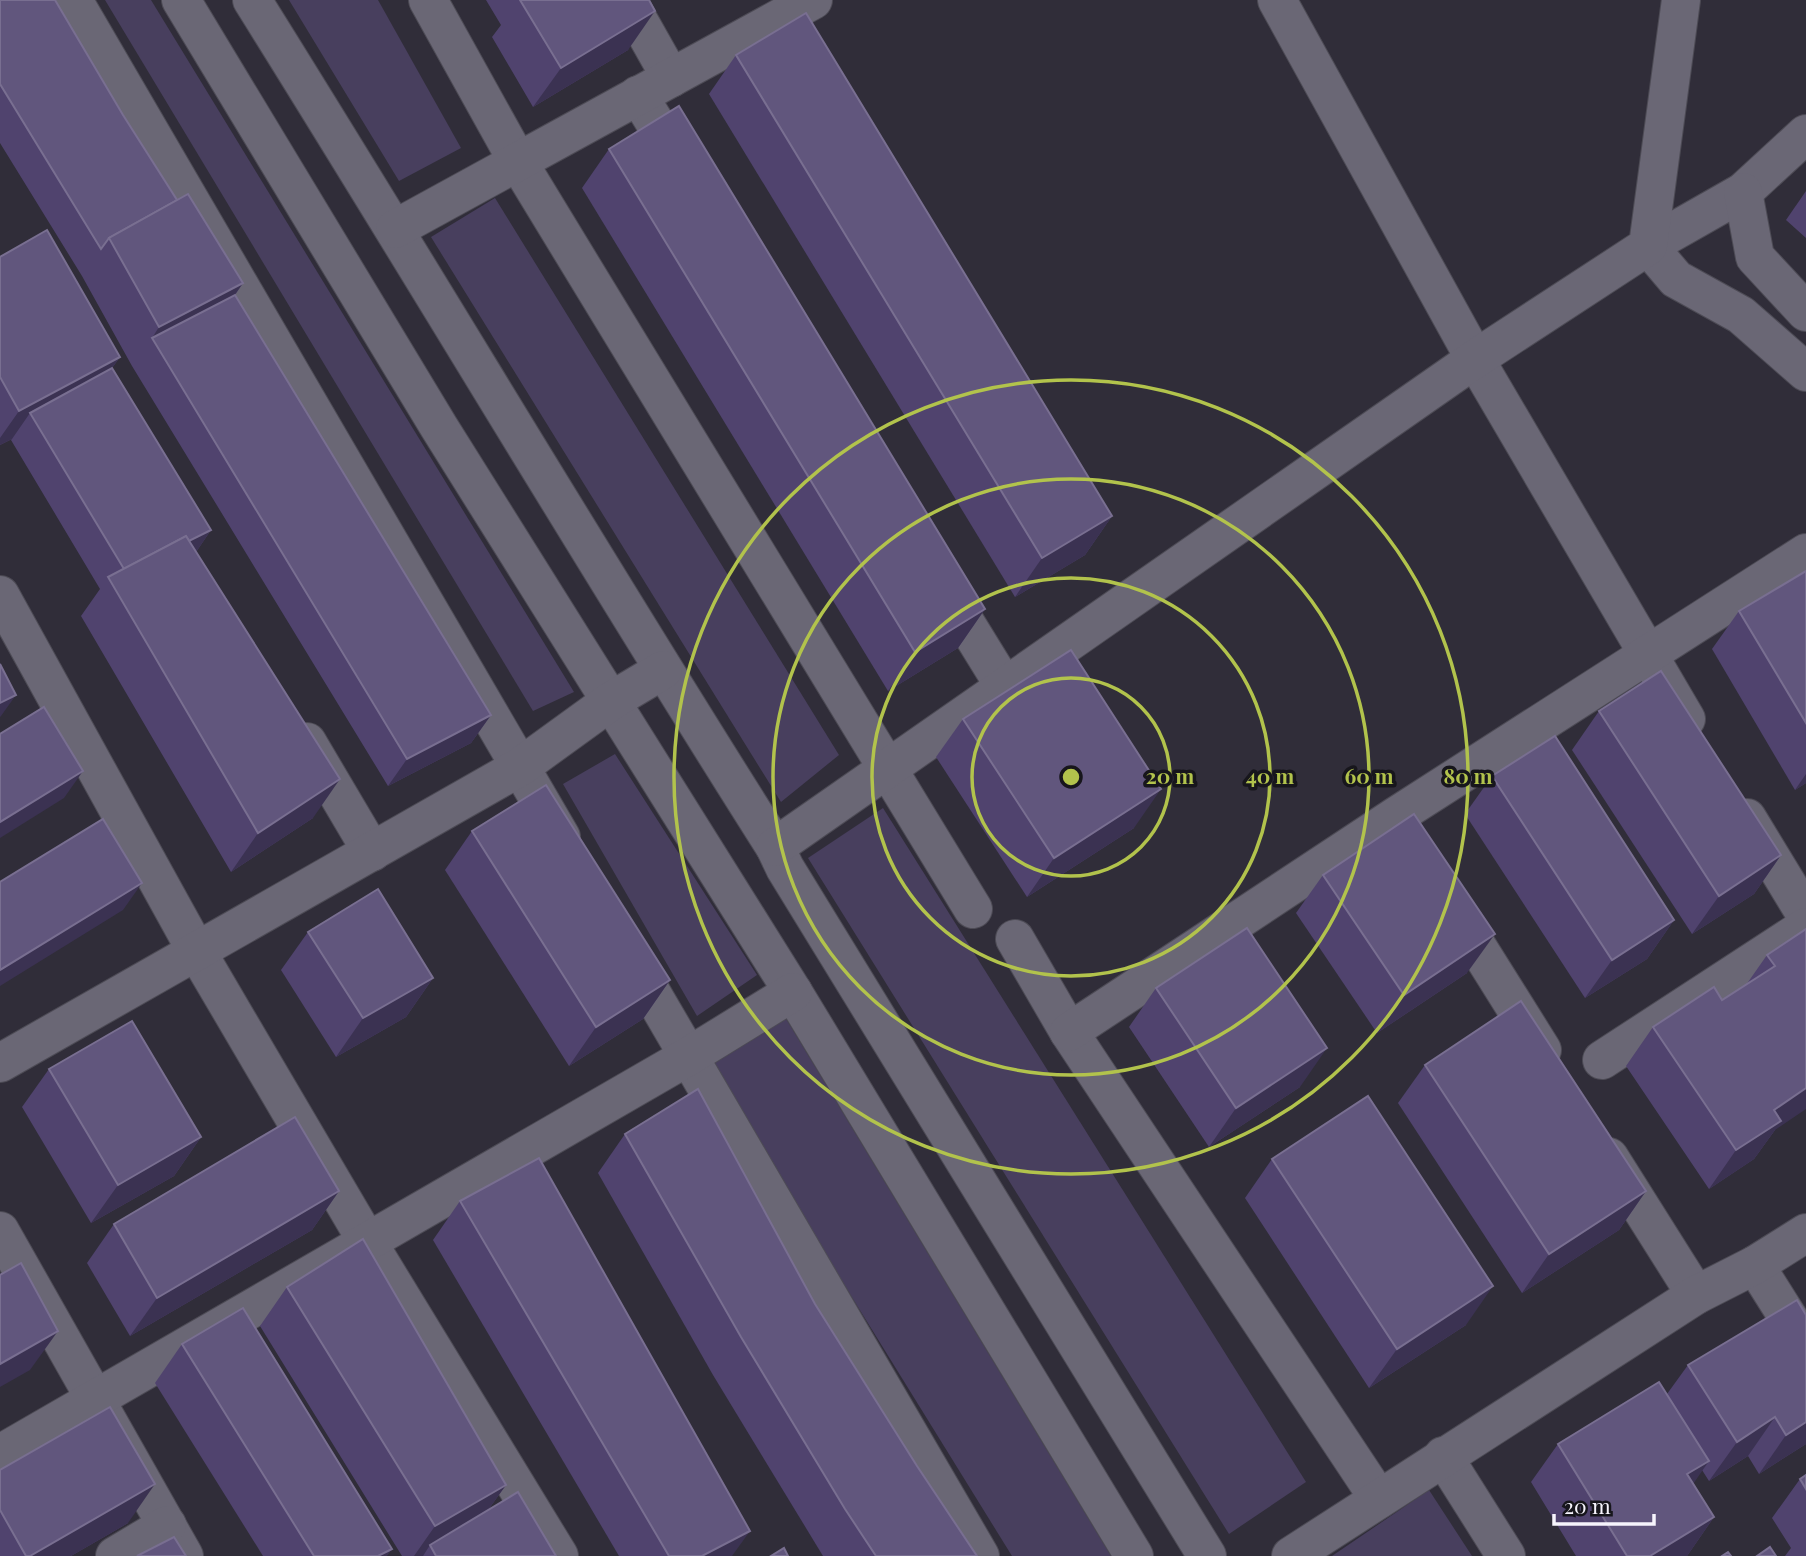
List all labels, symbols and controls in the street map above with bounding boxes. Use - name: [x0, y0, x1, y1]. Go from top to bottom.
- text: 20 m: [1146, 761, 1194, 789]
- text: 40 m: [1246, 761, 1294, 789]
- text: 60 m: [1344, 761, 1394, 789]
- text: 80 m: [1443, 761, 1493, 789]
- centre of rings: [1059, 765, 1083, 789]
- scale bar: [1554, 1482, 1654, 1526]
- text: 20 m: [1564, 1491, 1611, 1519]

